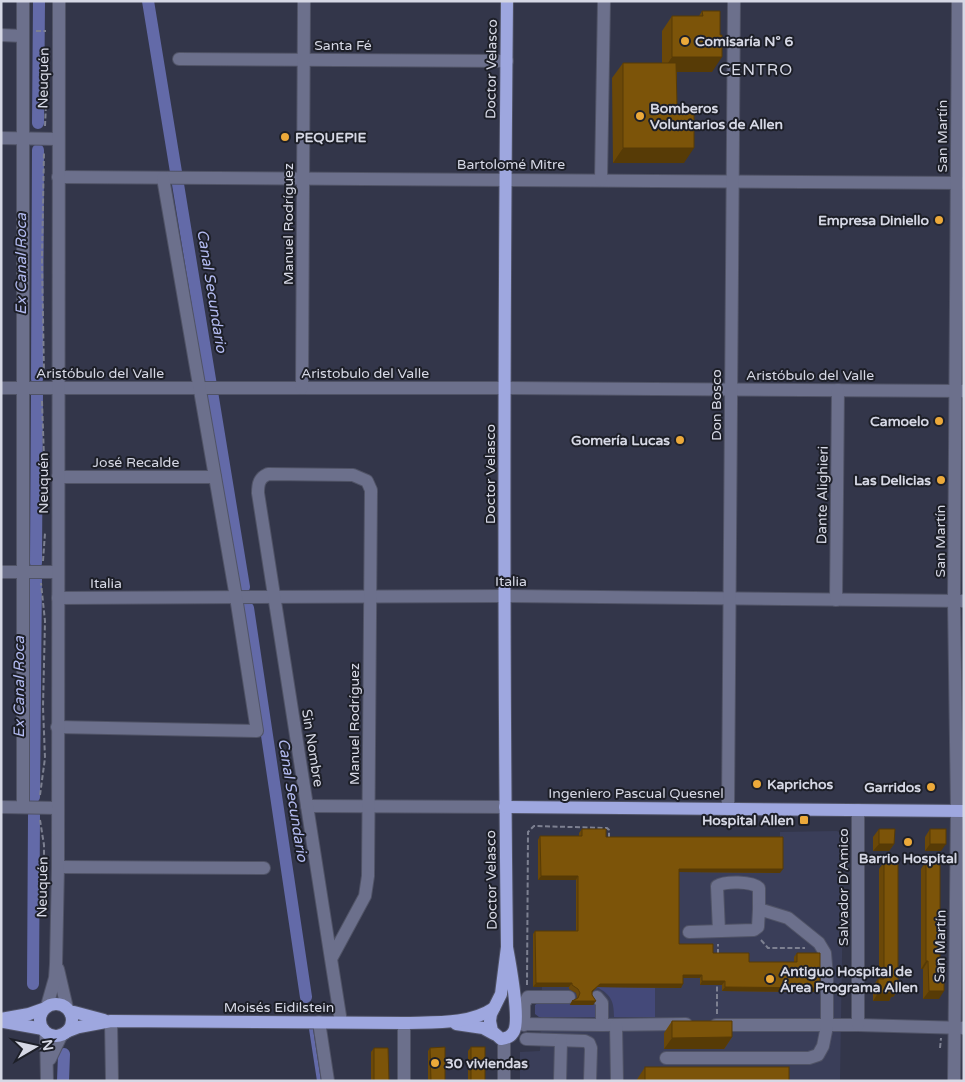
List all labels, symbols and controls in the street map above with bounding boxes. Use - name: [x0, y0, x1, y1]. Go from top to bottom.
- street label: Doctor Velasco: [482, 19, 501, 119]
- place label: Comisaría N° 6: [695, 33, 793, 50]
- marker: Comisaría N° 6: [679, 35, 691, 47]
- street label: Santa Fé: [314, 37, 372, 54]
- street label: Neuquén: [34, 47, 53, 109]
- district label: CENTRO: [719, 60, 793, 80]
- place label: Bomberos Voluntarios de Allen: [650, 100, 783, 133]
- street label: San Martín: [934, 100, 951, 172]
- marker: Bomberos Voluntarios de Allen: [634, 110, 646, 122]
- place label: PEQUEPIE: [295, 129, 367, 146]
- marker: PEQUEPIE: [279, 131, 291, 143]
- street label: Bartolomé Mitre: [457, 156, 565, 173]
- street label: Manuel Rodríguez: [280, 163, 297, 285]
- place label: Empresa Diniello: [818, 212, 929, 229]
- water label: Ex Canal Roca: [12, 213, 30, 315]
- marker: Empresa Diniello: [933, 214, 945, 226]
- water label: Canal Secundario: [193, 228, 231, 355]
- street label: Aristóbulo del Valle: [36, 365, 164, 382]
- street label: Aristobulo del Valle: [301, 365, 429, 382]
- street label: Aristóbulo del Valle: [746, 367, 874, 384]
- street label: Don Bosco: [708, 369, 725, 441]
- place label: Camoelo: [870, 413, 929, 430]
- marker: Camoelo: [933, 415, 945, 427]
- street label: Doctor Velasco: [482, 424, 499, 524]
- place label: Gomería Lucas: [571, 432, 670, 449]
- marker: Gomería Lucas: [674, 434, 686, 446]
- street label: Dante Alighieri: [813, 446, 832, 544]
- street label: Neuquén: [35, 452, 52, 514]
- street label: José Recalde: [93, 454, 179, 471]
- place label: Las Delicias: [854, 472, 931, 489]
- marker: Las Delicias: [935, 474, 947, 486]
- street label: San Martín: [932, 505, 949, 577]
- street label: Italia: [495, 573, 527, 590]
- street label: Italia: [90, 575, 122, 592]
- water label: Ex Canal Roca: [10, 636, 28, 738]
- street label: Manuel Rodríguez: [346, 663, 363, 785]
- street label: Sin Nombre: [298, 708, 327, 788]
- water label: Canal Secundario: [274, 737, 312, 864]
- place label: Kaprichos: [767, 776, 833, 793]
- marker: Kaprichos: [751, 778, 763, 790]
- place label: Garridos: [864, 779, 921, 796]
- marker: Garridos: [925, 781, 937, 793]
- street label: Ingeniero Pascual Quesnel: [548, 785, 724, 802]
- place label: Hospital Allen: [702, 812, 794, 829]
- marker: Hospital Allen: [798, 814, 810, 826]
- street label: Salvador D'Amico: [835, 828, 852, 946]
- street label: Doctor Velasco: [482, 830, 501, 930]
- marker: Barrio Hospital: [902, 836, 914, 848]
- place label: Barrio Hospital: [859, 850, 957, 867]
- street label: Neuquén: [33, 856, 52, 918]
- street label: San Martín: [931, 909, 950, 983]
- place label: Antiguo Hospital de Área Programa Allen: [780, 963, 918, 996]
- marker: Antiguo Hospital de Área Programa Allen: [764, 973, 776, 985]
- street label: Moisés Eidilstein: [224, 999, 334, 1016]
- north arrow: [10, 1022, 60, 1072]
- text: N: [38, 1038, 57, 1052]
- place label: 30 viviendas: [445, 1055, 528, 1072]
- marker: 30 viviendas: [429, 1057, 441, 1069]

